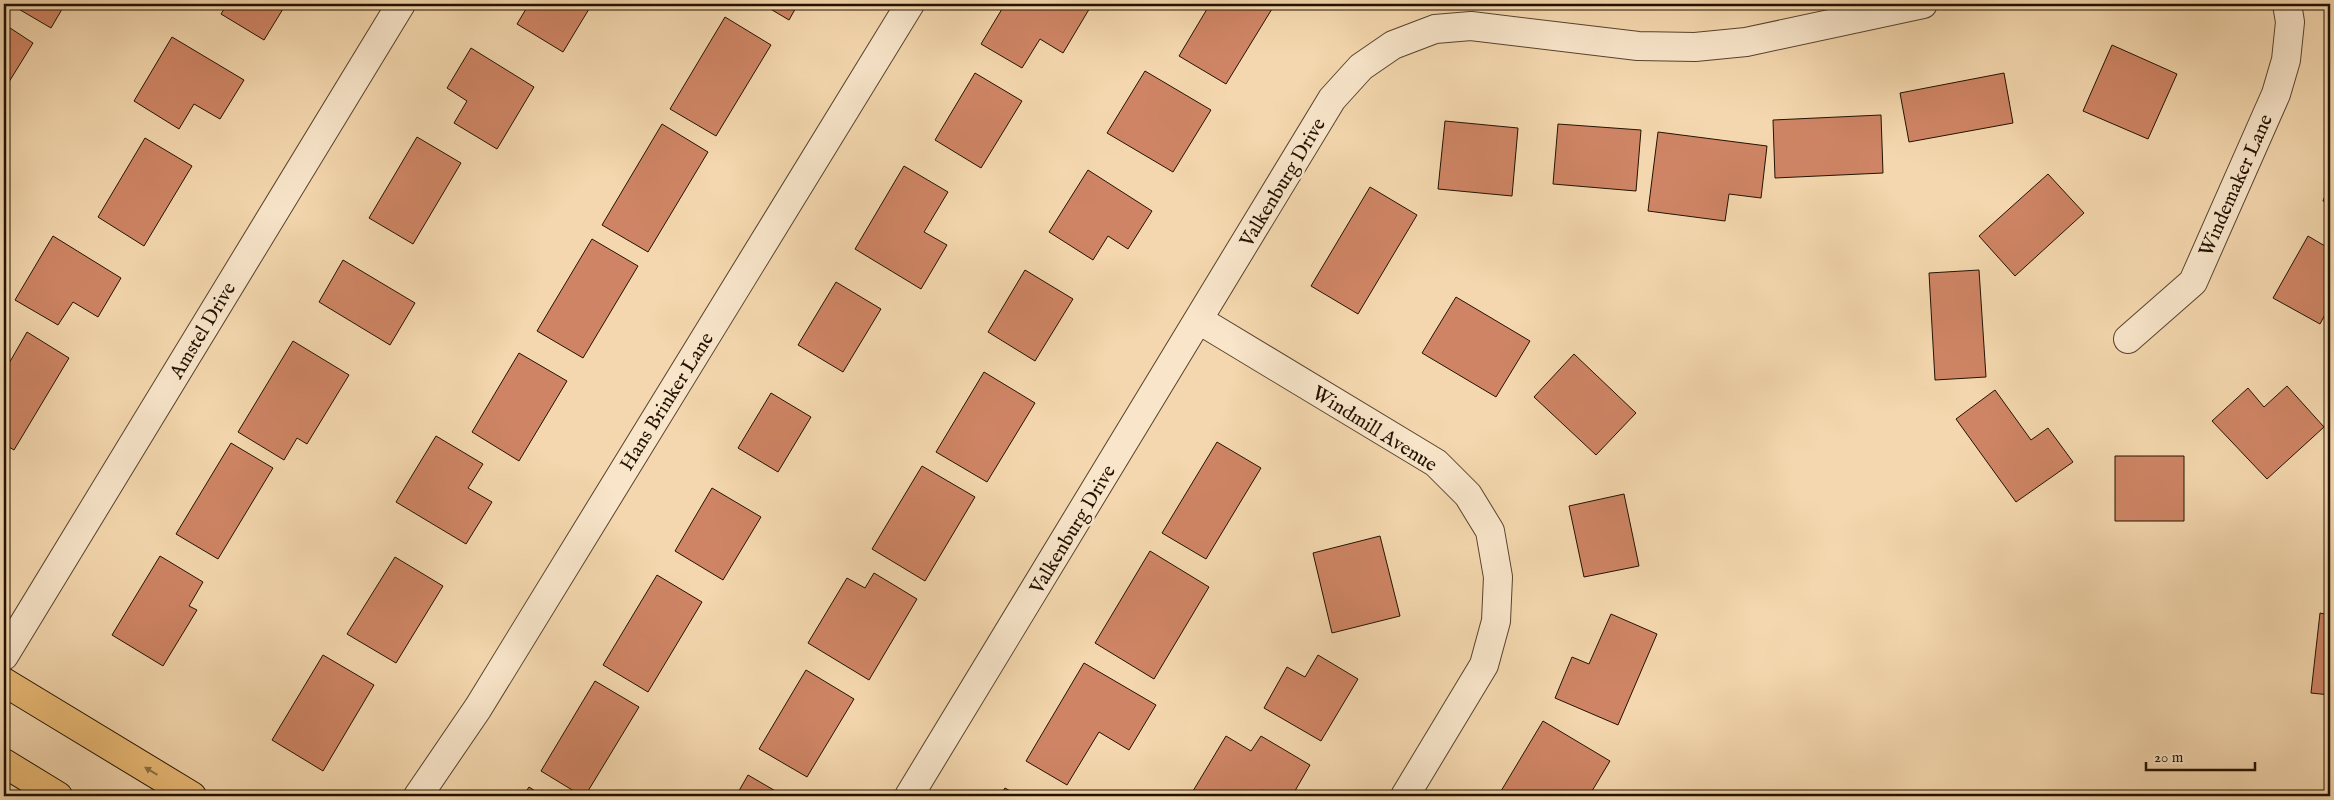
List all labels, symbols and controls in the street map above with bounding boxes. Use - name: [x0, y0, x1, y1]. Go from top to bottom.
- street label: Windemaker Lane: [2194, 111, 2279, 261]
- street label: Valkenburg Drive: [1234, 114, 1332, 253]
- street label: Amstel Drive: [164, 278, 242, 385]
- street label: Hans Brinker Lane: [615, 328, 720, 476]
- street label: Windmill Avenue: [1307, 381, 1441, 478]
- street label: Valkenburg Drive: [1024, 461, 1122, 600]
- scale bar: [2146, 740, 2255, 772]
- text: 20 m: [2154, 748, 2184, 767]
- one-way arrow: [144, 766, 157, 776]

